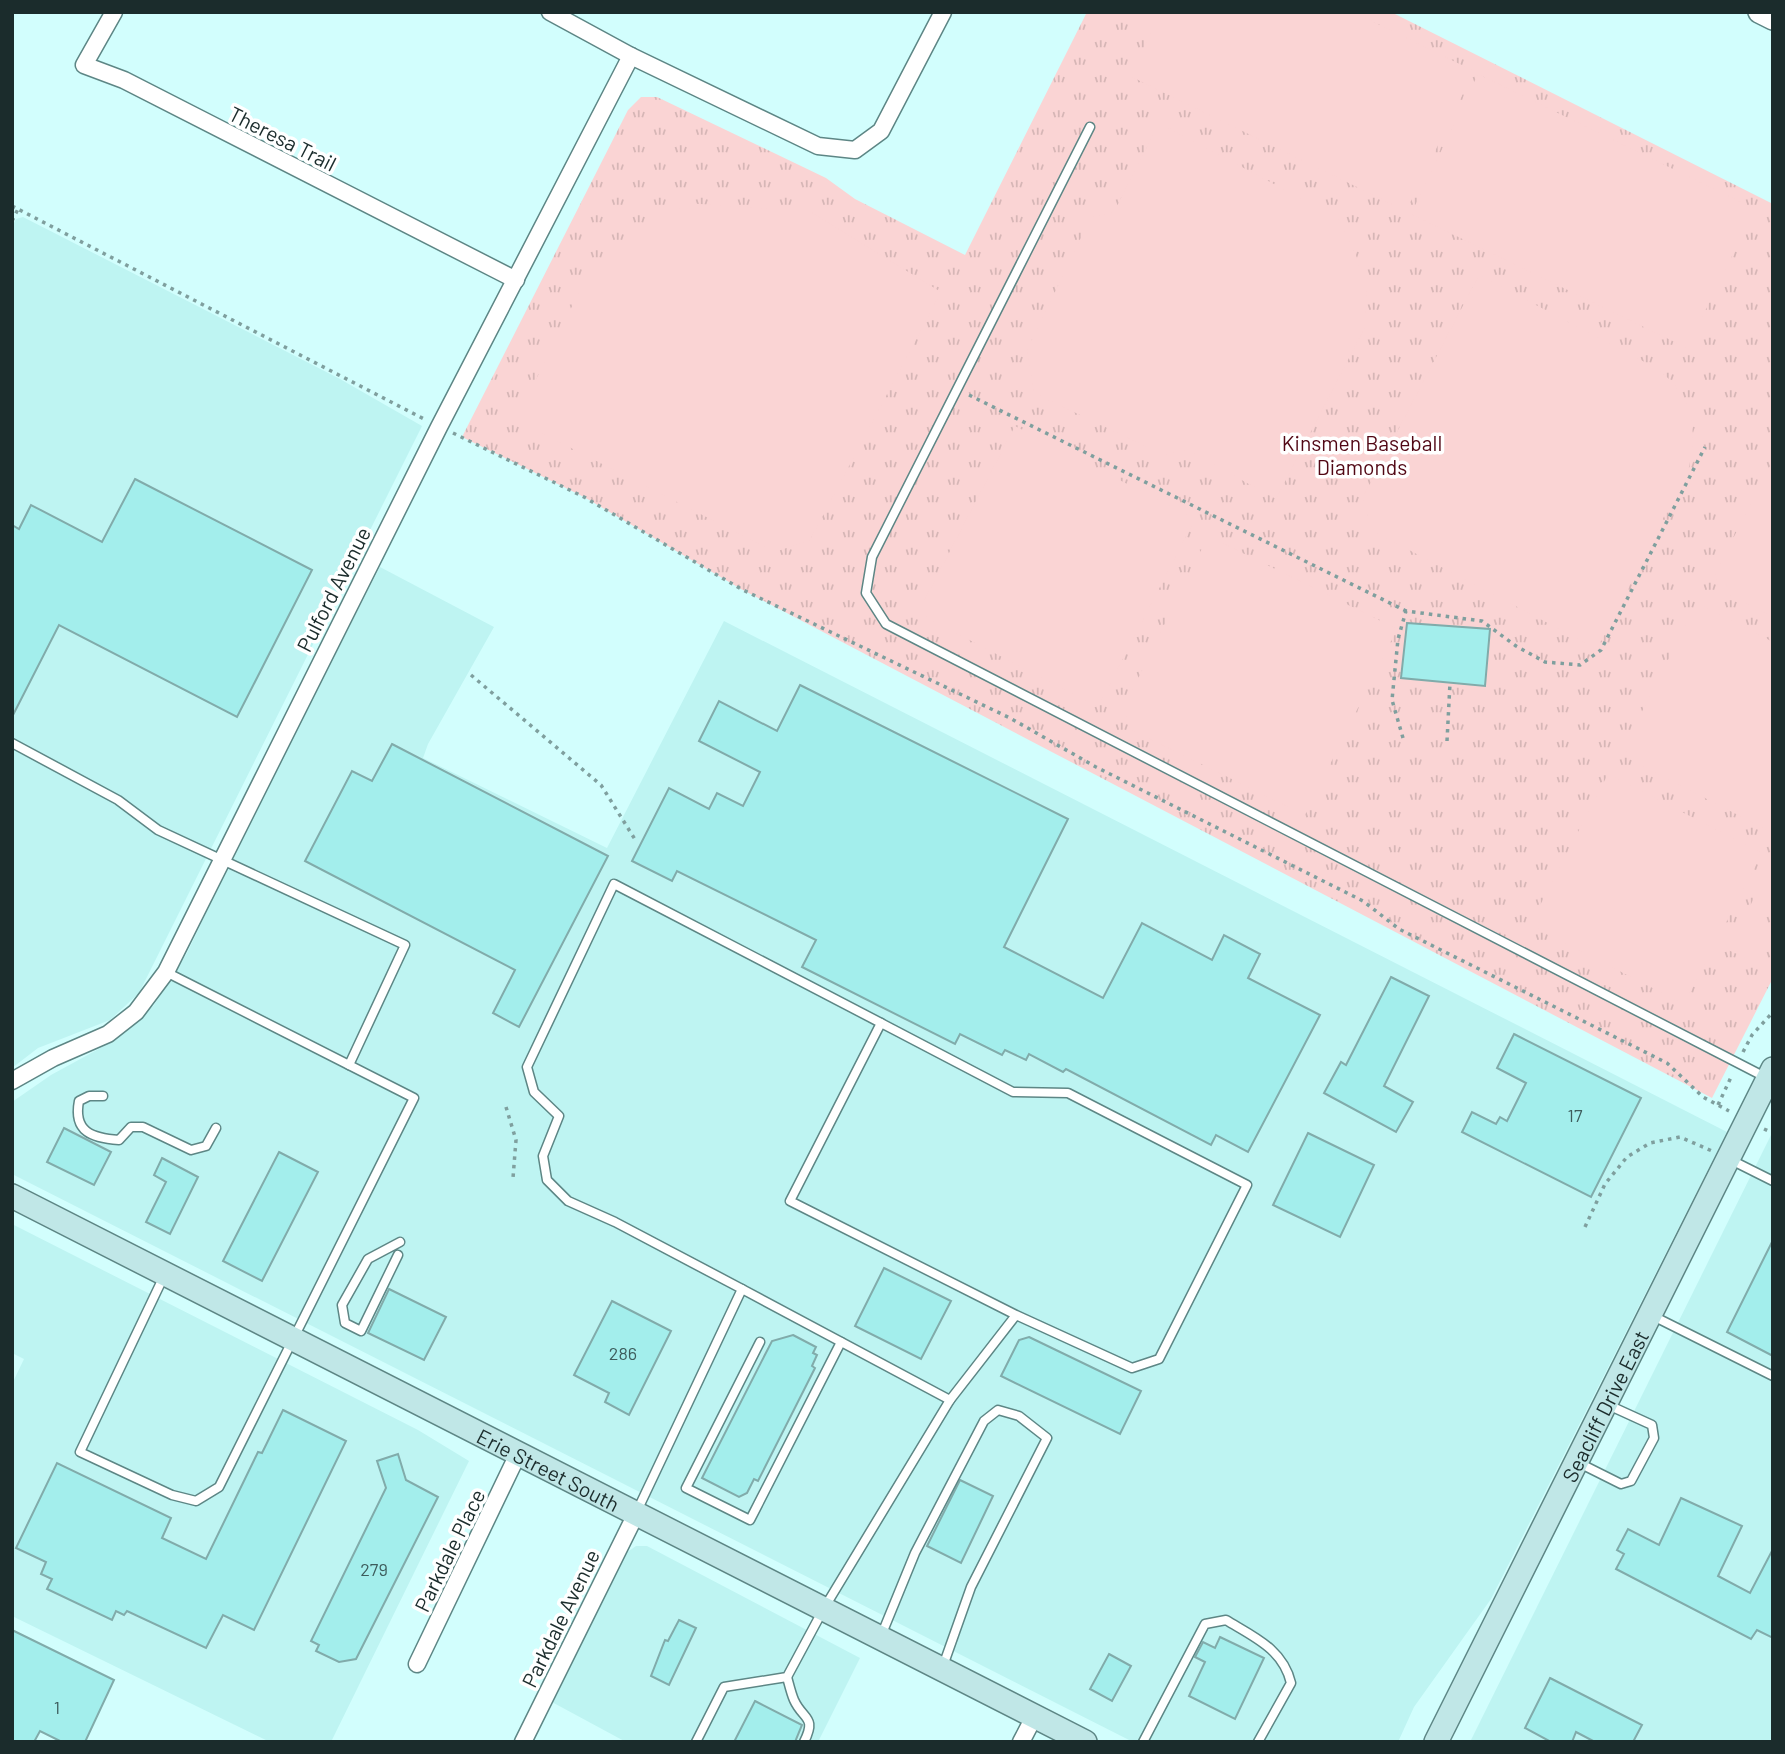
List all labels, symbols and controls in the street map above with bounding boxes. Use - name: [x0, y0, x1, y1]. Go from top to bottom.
- street label: Theresa Trail: [225, 100, 341, 176]
- park label: Kinsmen Baseball Diamonds: [1282, 430, 1442, 479]
- street label: Pulford Avenue: [291, 523, 375, 655]
- house number: 17: [1568, 1104, 1583, 1126]
- street label: Seacliff Drive East: [1556, 1326, 1653, 1486]
- house number: 286: [609, 1342, 637, 1364]
- street label: Erie Street South: [473, 1422, 624, 1516]
- street label: Parkdale Place: [409, 1485, 489, 1615]
- street label: Parkdale Avenue: [516, 1545, 604, 1691]
- house number: 279: [360, 1558, 388, 1580]
- house number: 1: [54, 1696, 60, 1718]

